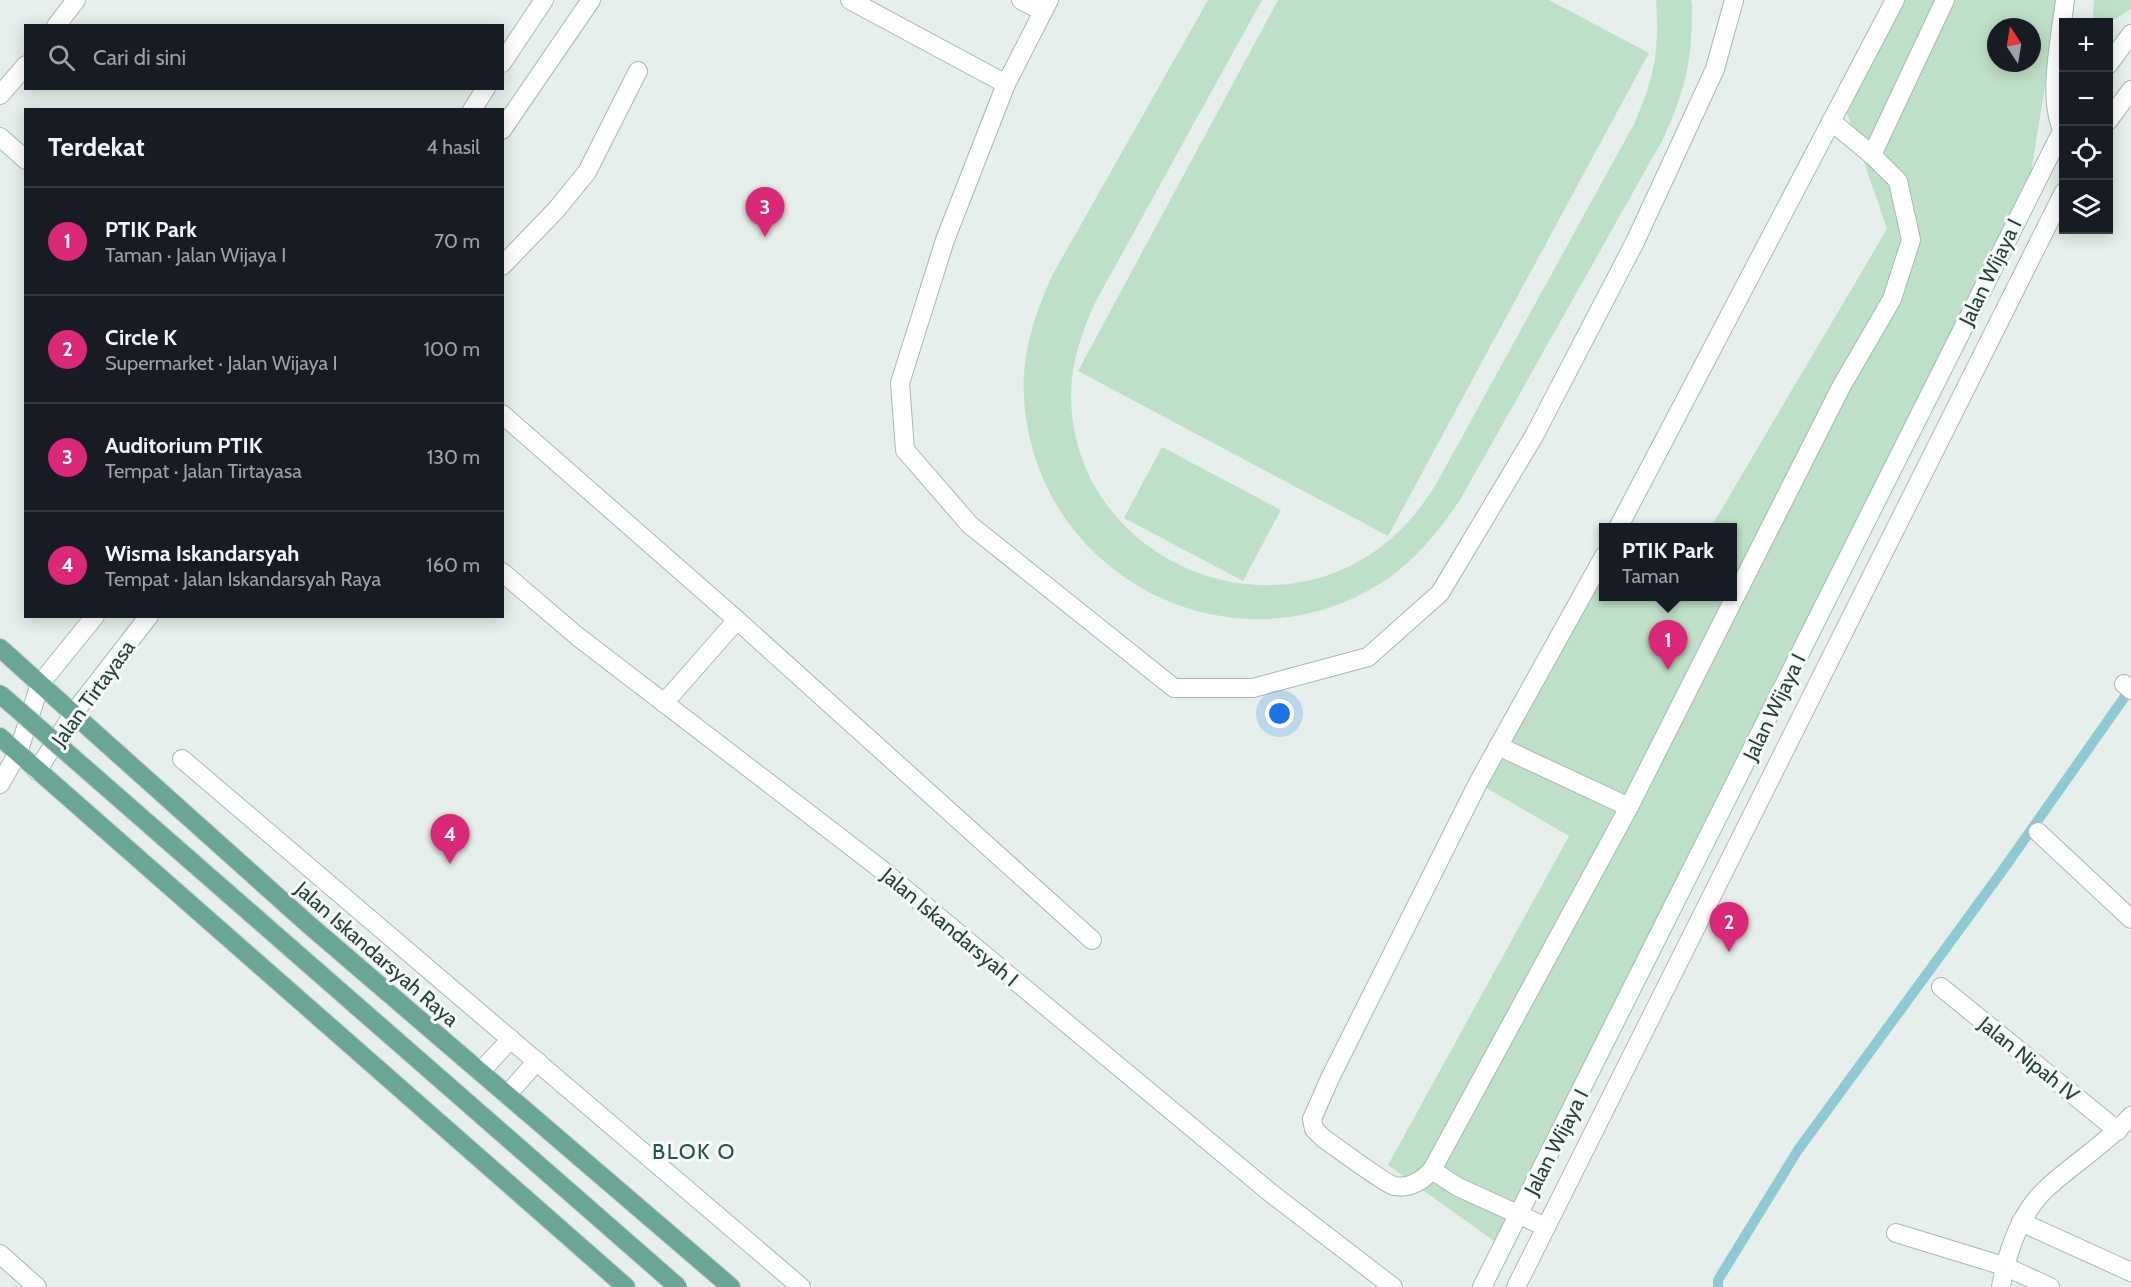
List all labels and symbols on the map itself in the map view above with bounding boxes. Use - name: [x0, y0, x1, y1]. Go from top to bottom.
- north arrow: [1987, 18, 2041, 72]
- pin: 3: [746, 188, 784, 237]
- street label: Jalan Wijaya I: [1953, 215, 2027, 331]
- pin: 1: [1648, 620, 1688, 670]
- street label: Jalan Tirtayasa: [46, 635, 140, 752]
- street label: Jalan Wijaya I: [1737, 650, 1811, 766]
- your location: [1265, 699, 1294, 728]
- pin: 4: [430, 814, 470, 864]
- street label: Jalan Iskandarsyah I: [876, 862, 1023, 991]
- street label: Jalan Iskandarsyah Raya: [289, 876, 464, 1032]
- pin: 2: [1710, 902, 1748, 952]
- street label: Jalan Nipah IV: [1973, 1010, 2084, 1107]
- street label: Jalan Wijaya I: [1518, 1085, 1594, 1201]
- district label: BLOK O: [652, 1138, 736, 1165]

